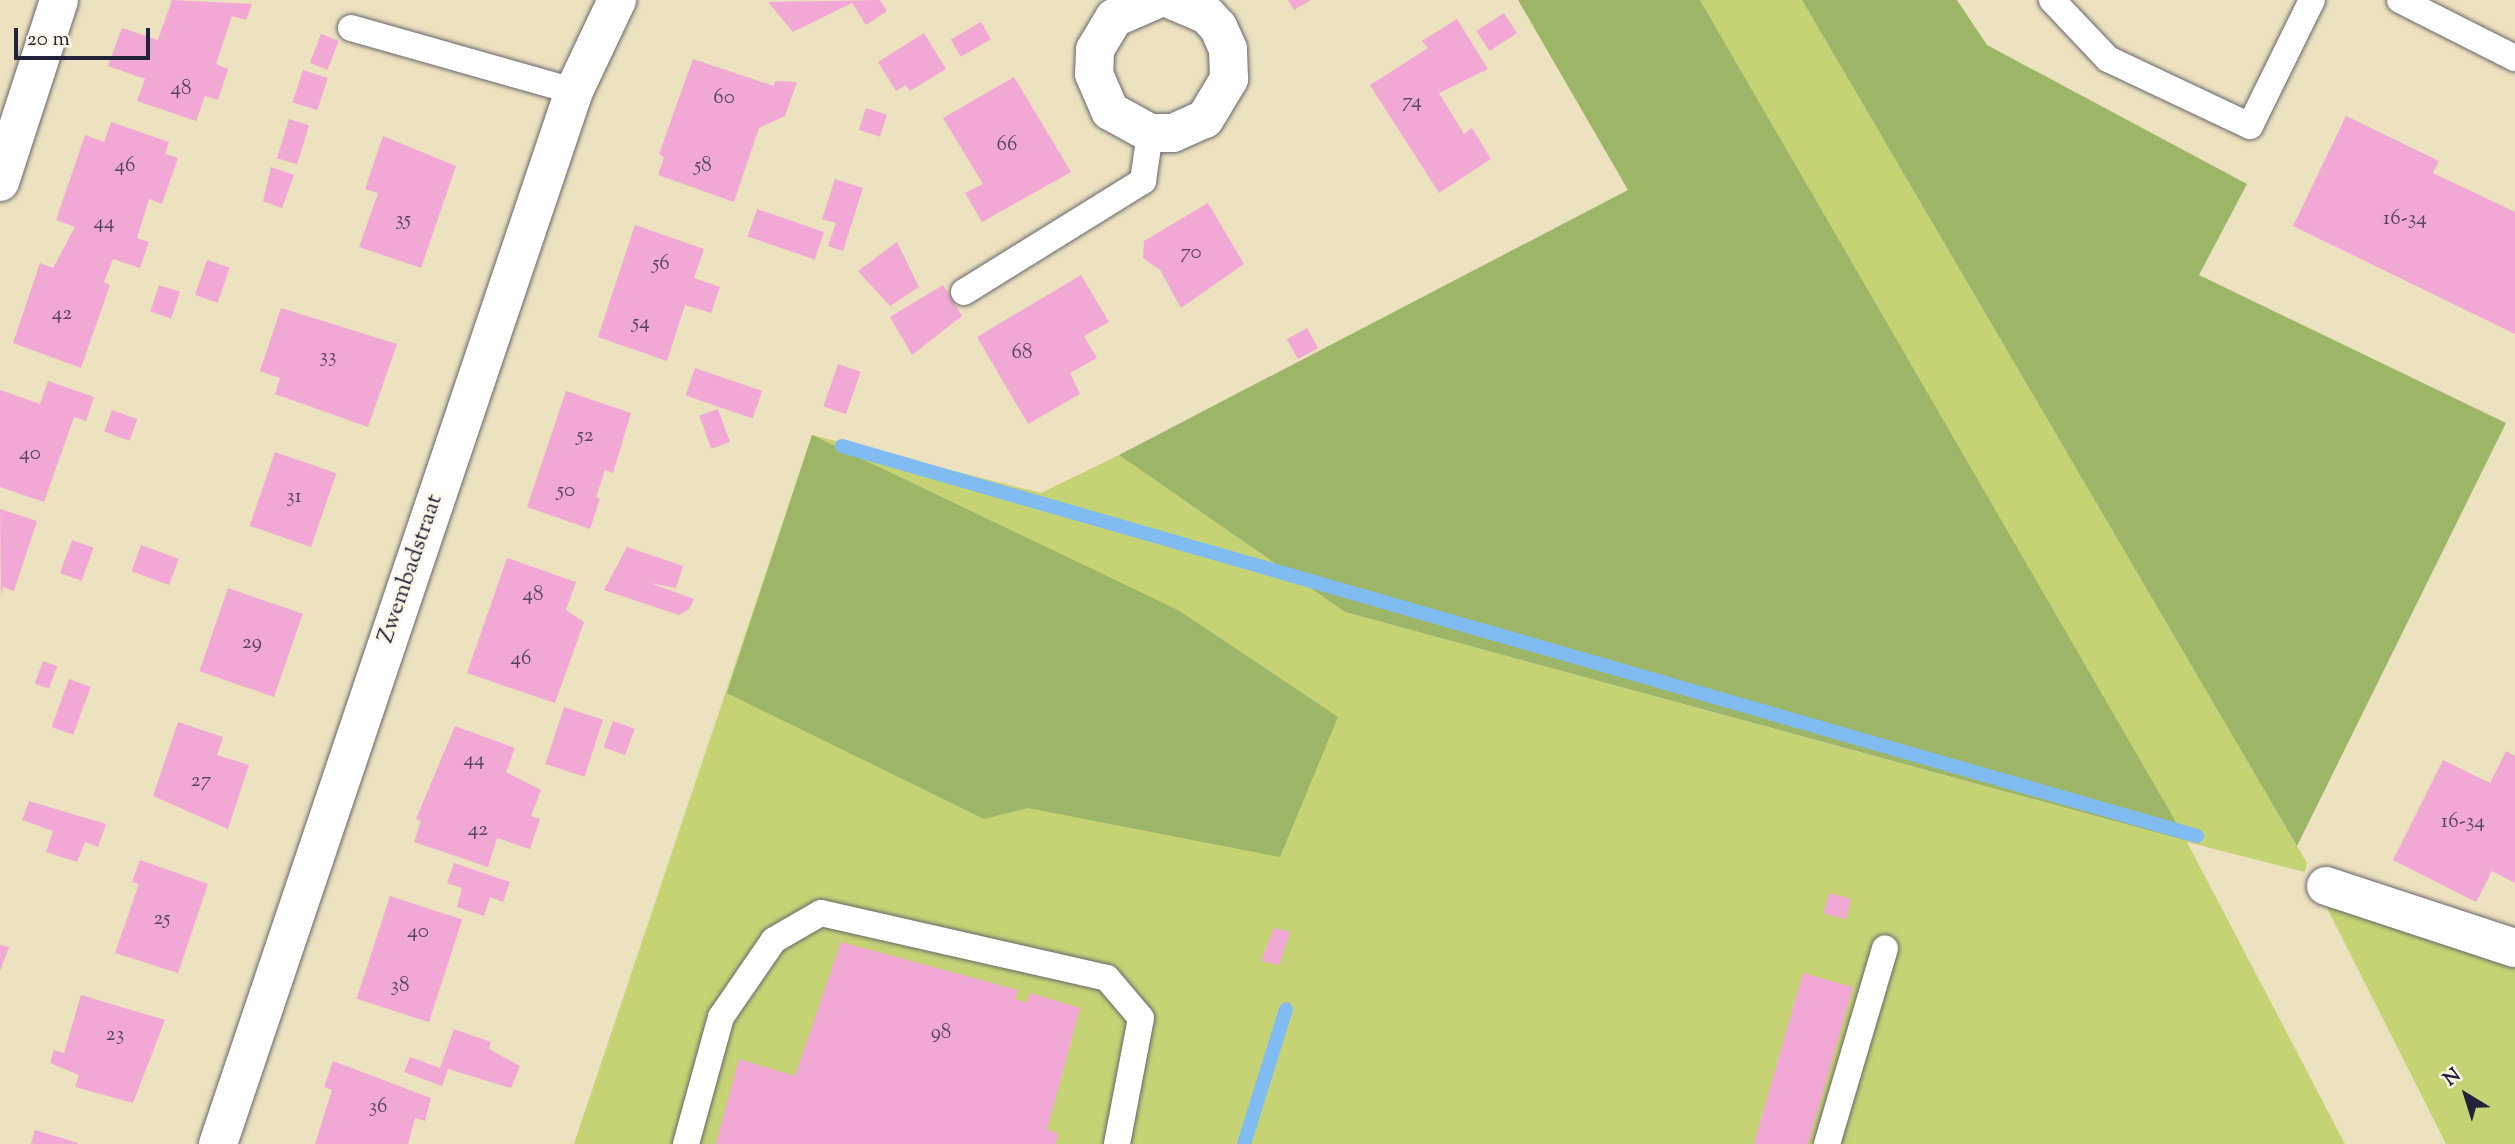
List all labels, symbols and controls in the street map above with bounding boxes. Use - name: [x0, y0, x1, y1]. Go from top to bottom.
- scale bar: [18, 14, 154, 58]
- text: 20 m: [27, 25, 70, 55]
- house number: 48: [170, 76, 192, 102]
- house number: 60: [713, 85, 735, 111]
- house number: 74: [1402, 89, 1422, 115]
- house number: 66: [997, 132, 1017, 158]
- house number: 46: [115, 153, 135, 179]
- house number: 58: [694, 153, 712, 179]
- house number: 16-34: [2383, 206, 2427, 232]
- house number: 35: [395, 207, 411, 233]
- house number: 44: [93, 210, 115, 236]
- house number: 70: [1180, 240, 1202, 266]
- house number: 56: [652, 251, 670, 277]
- house number: 42: [52, 301, 72, 327]
- house number: 54: [632, 310, 650, 336]
- house number: 68: [1012, 340, 1032, 366]
- house number: 33: [320, 344, 336, 370]
- house number: 52: [576, 423, 594, 449]
- house number: 40: [19, 441, 41, 467]
- house number: 50: [557, 478, 575, 504]
- house number: 31: [286, 484, 302, 510]
- street label: Zwembadstraat: [372, 491, 450, 647]
- house number: 48: [522, 582, 544, 608]
- house number: 29: [242, 630, 262, 656]
- house number: 46: [511, 646, 531, 672]
- house number: 44: [463, 747, 485, 773]
- house number: 27: [191, 768, 211, 794]
- house number: 16-34: [2441, 809, 2485, 835]
- house number: 42: [468, 817, 488, 843]
- house number: 25: [153, 906, 171, 932]
- house number: 40: [407, 919, 429, 945]
- house number: 38: [391, 973, 409, 999]
- house number: 98: [931, 1020, 951, 1046]
- house number: 23: [106, 1022, 124, 1048]
- north arrow: [2431, 1060, 2501, 1130]
- text: N: [2438, 1063, 2467, 1093]
- house number: 36: [369, 1094, 387, 1120]

